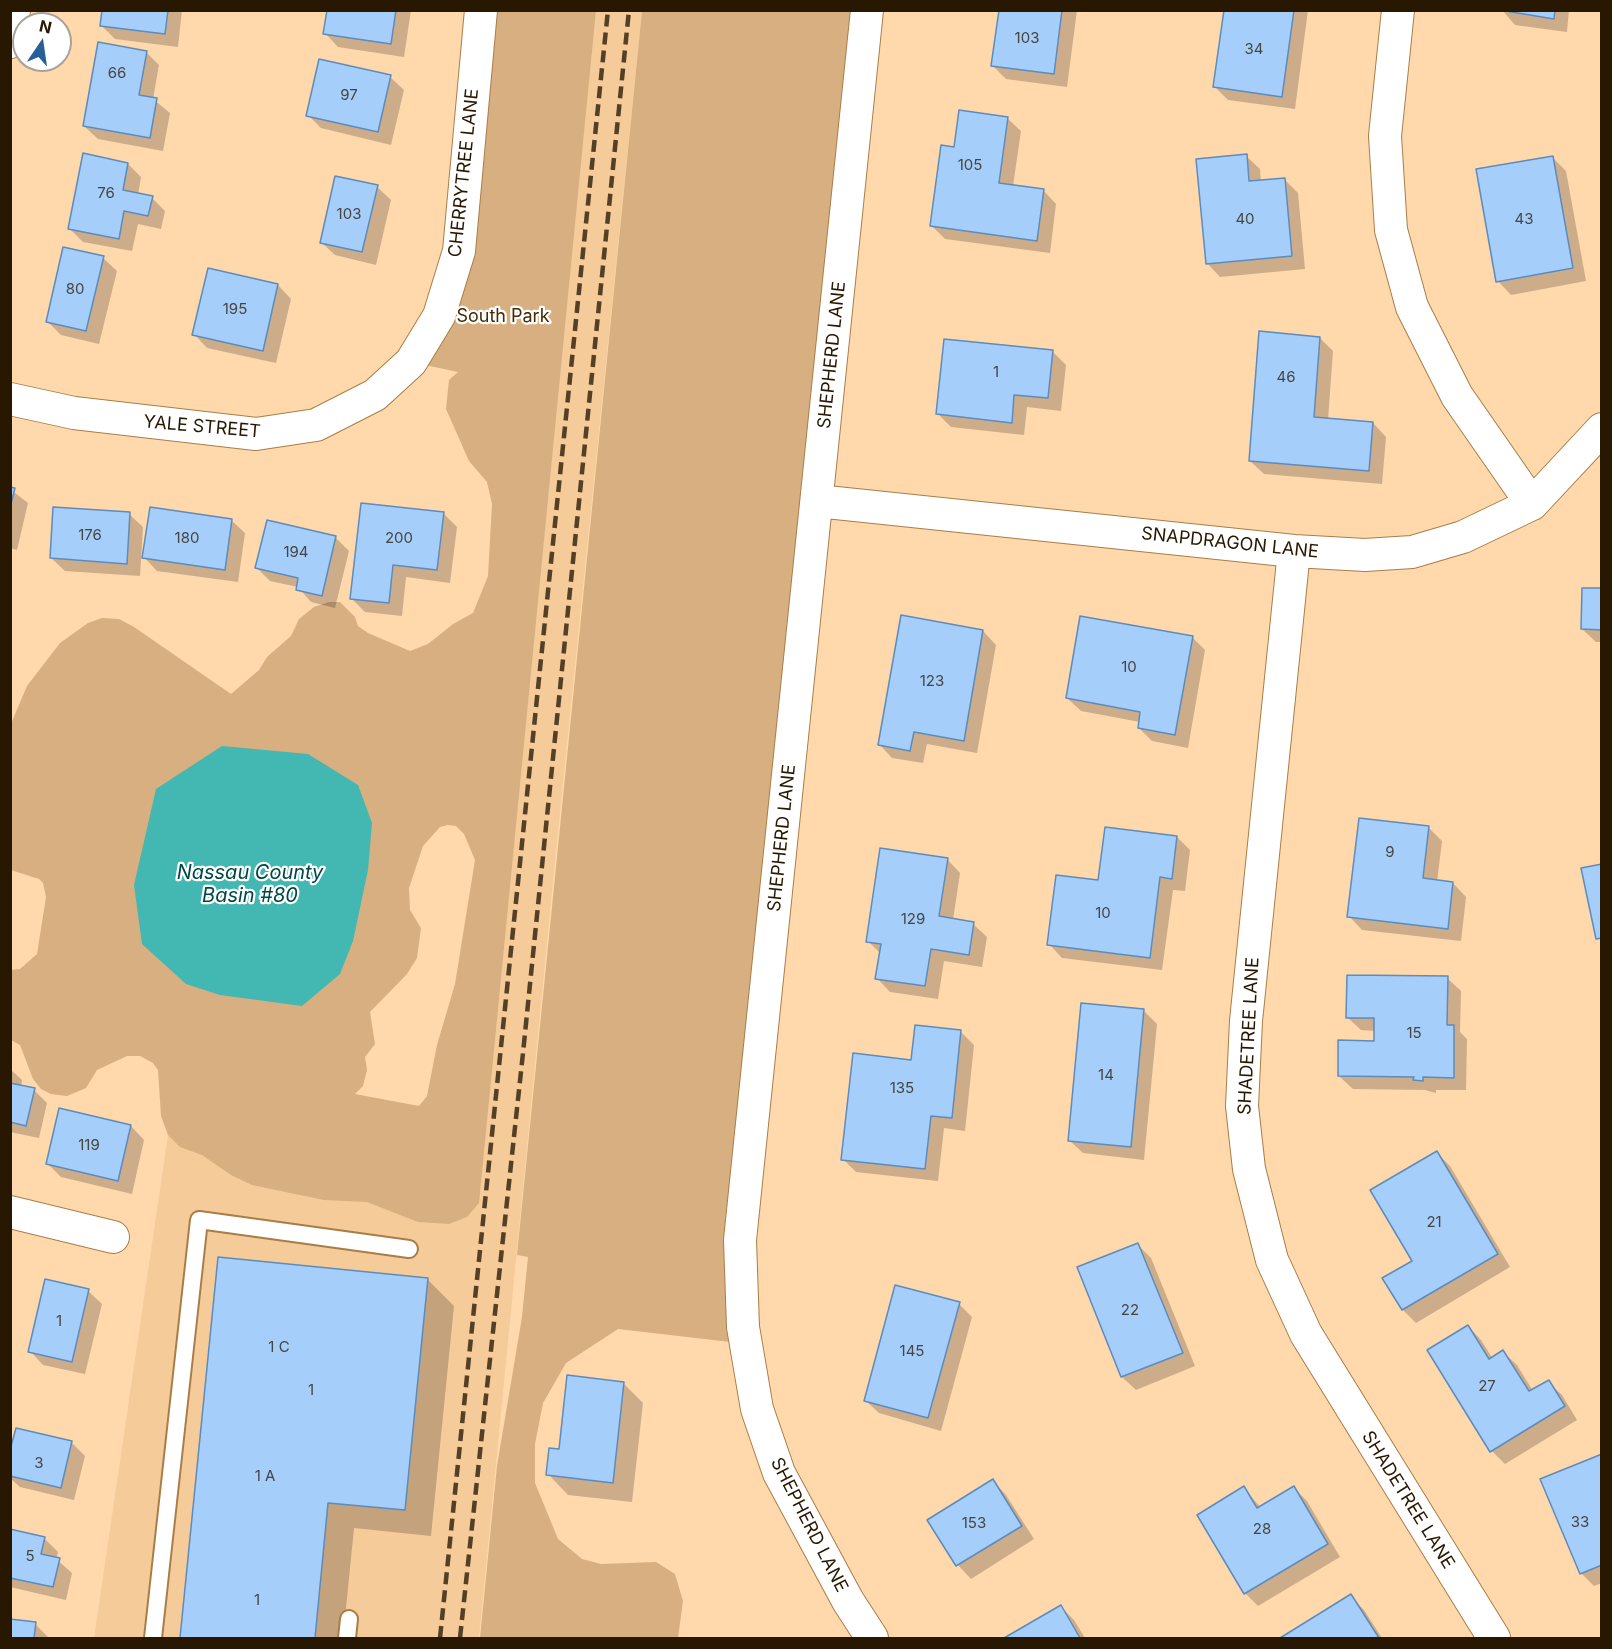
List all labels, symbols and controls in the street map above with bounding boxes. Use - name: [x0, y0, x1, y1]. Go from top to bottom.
- north arrow: [12, 12, 72, 72]
- text: N: [37, 15, 54, 38]
- house number: 103: [1015, 29, 1039, 47]
- house number: 34: [1245, 40, 1263, 58]
- house number: 66: [108, 64, 126, 82]
- house number: 97: [340, 86, 358, 104]
- street label: CHERRYTREE LANE: [444, 88, 484, 258]
- house number: 105: [958, 156, 982, 174]
- house number: 76: [97, 184, 115, 202]
- house number: 103: [337, 205, 361, 223]
- house number: 40: [1235, 210, 1255, 228]
- house number: 43: [1515, 210, 1533, 228]
- house number: 80: [66, 280, 84, 298]
- street label: SHEPHERD LANE: [814, 280, 850, 430]
- house number: 195: [223, 300, 247, 318]
- park label: South Park: [456, 306, 550, 328]
- house number: 1: [993, 363, 999, 381]
- house number: 46: [1277, 368, 1295, 386]
- street label: YALE STREET: [143, 411, 261, 443]
- street label: SNAPDRAGON LANE: [1140, 523, 1320, 563]
- house number: 176: [78, 526, 102, 544]
- house number: 180: [175, 529, 199, 547]
- house number: 200: [385, 529, 413, 547]
- house number: 194: [283, 543, 309, 561]
- house number: 10: [1121, 658, 1137, 676]
- house number: 123: [920, 672, 944, 690]
- street label: SHEPHERD LANE: [764, 763, 800, 913]
- house number: 9: [1385, 843, 1395, 861]
- water label: Nassau County Basin #80: [177, 861, 323, 908]
- house number: 10: [1095, 904, 1111, 922]
- house number: 129: [901, 910, 925, 928]
- street label: SHADETREE LANE: [1234, 957, 1264, 1115]
- house number: 15: [1406, 1024, 1422, 1042]
- house number: 14: [1098, 1066, 1114, 1084]
- house number: 135: [890, 1079, 914, 1097]
- house number: 119: [78, 1136, 100, 1154]
- house number: 21: [1426, 1213, 1442, 1231]
- house number: 22: [1121, 1301, 1139, 1319]
- house number: 1: [56, 1312, 62, 1330]
- house number: 1 C: [268, 1338, 290, 1356]
- house number: 145: [900, 1342, 924, 1360]
- house number: 27: [1478, 1377, 1496, 1395]
- house number: 1: [308, 1381, 314, 1399]
- street label: SHADETREE LANE: [1357, 1427, 1459, 1573]
- house number: 3: [34, 1454, 44, 1472]
- street label: SHEPHERD LANE: [766, 1454, 852, 1596]
- house number: 1 A: [255, 1467, 275, 1485]
- house number: 33: [1571, 1513, 1589, 1531]
- house number: 153: [962, 1514, 986, 1532]
- house number: 28: [1253, 1520, 1271, 1538]
- house number: 5: [25, 1547, 35, 1565]
- house number: 1: [254, 1591, 260, 1609]

